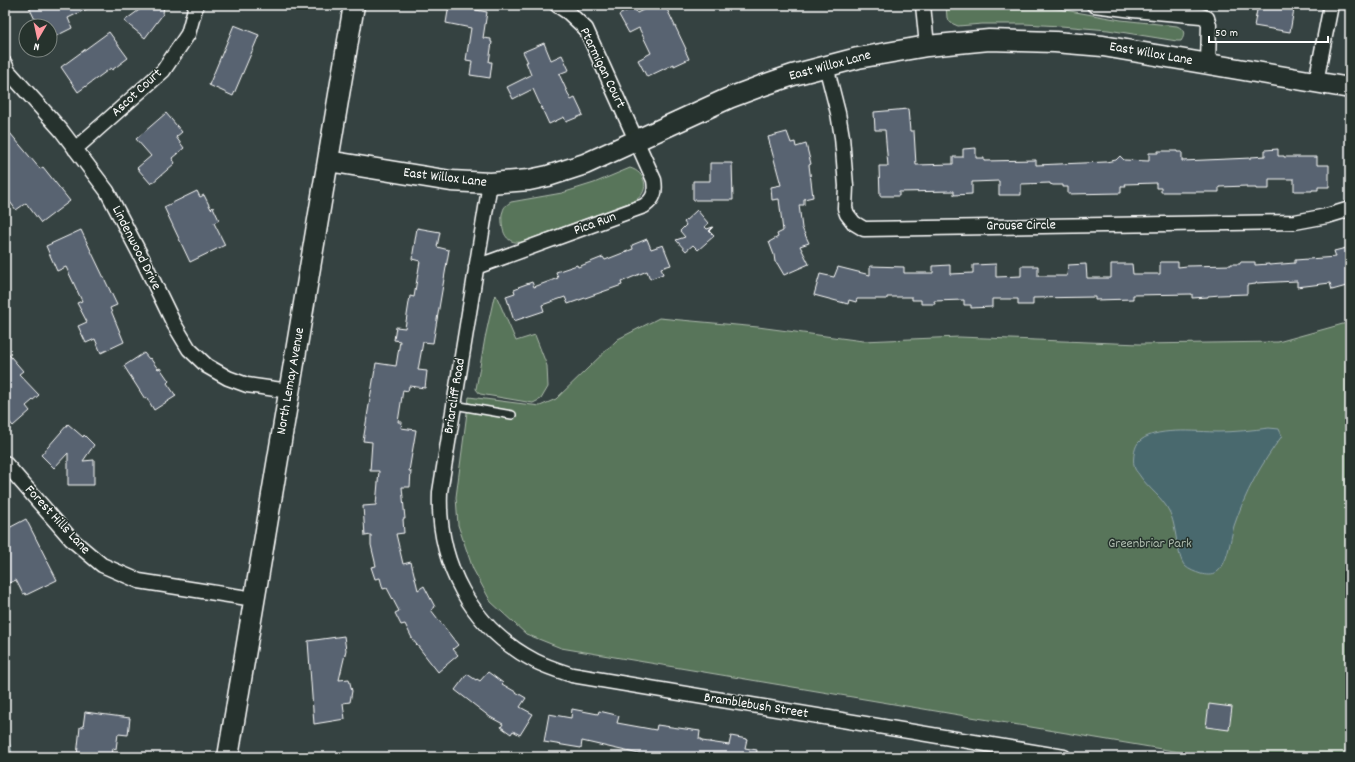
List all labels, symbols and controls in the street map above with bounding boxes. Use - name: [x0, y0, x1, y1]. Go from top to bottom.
- north arrow: [18, 18, 58, 58]
- scale bar: [1209, 18, 1328, 44]
- street label: Ptarmigan Court: [574, 24, 630, 112]
- text: 50 m: [1215, 25, 1238, 42]
- text: N: [32, 37, 41, 54]
- street label: East Willox Lane: [1108, 37, 1194, 71]
- street label: East Willox Lane: [787, 45, 873, 87]
- street label: Ascot Court: [107, 64, 167, 122]
- street label: East Willox Lane: [402, 163, 488, 193]
- street label: Lindenwood Drive: [106, 202, 166, 294]
- street label: Pica Run: [571, 207, 619, 241]
- street label: Grouse Circle: [986, 215, 1056, 237]
- street label: North Lemay Avenue: [272, 326, 310, 436]
- street label: Briarcliff Road: [439, 357, 471, 435]
- street label: Forest Hills Lane: [20, 481, 94, 559]
- park label: Greenbriar Park: [1108, 534, 1192, 554]
- street label: Bramblebush Street: [702, 688, 810, 724]

